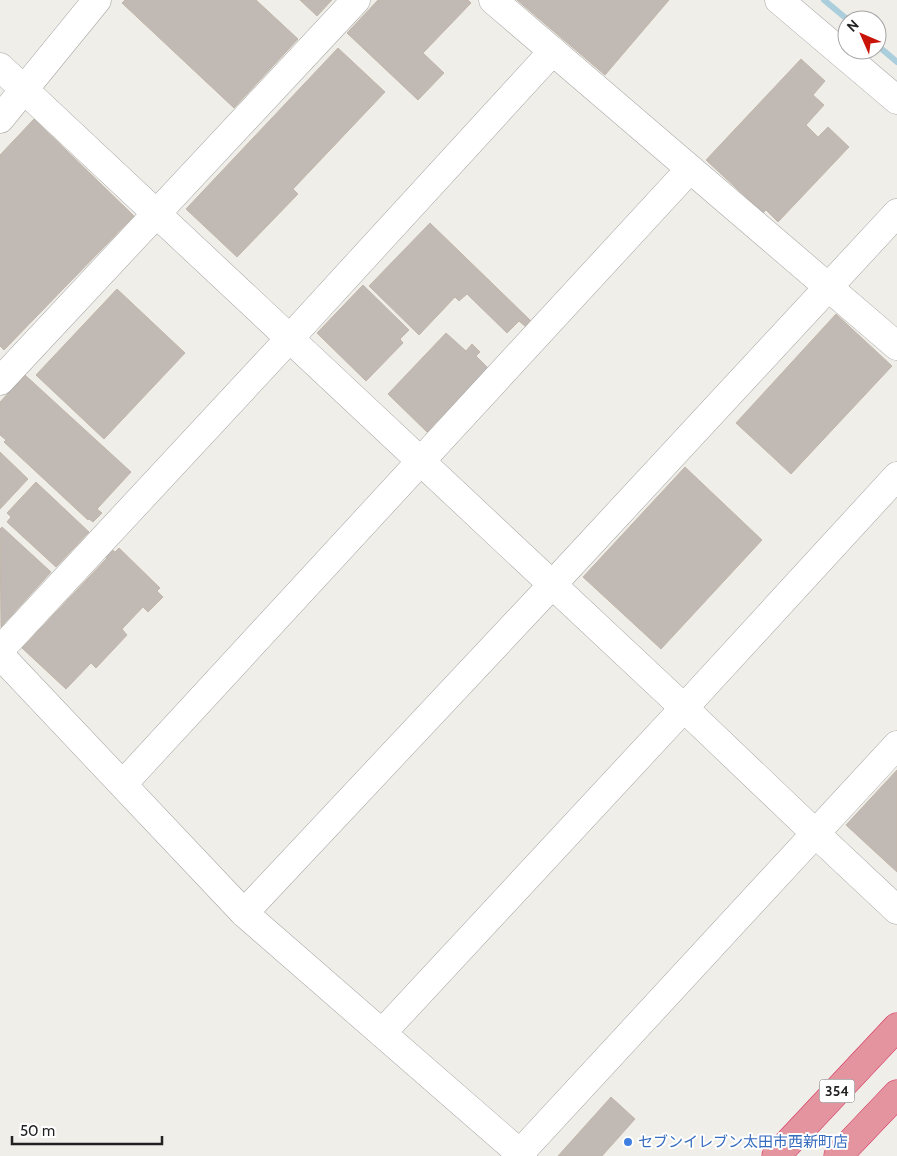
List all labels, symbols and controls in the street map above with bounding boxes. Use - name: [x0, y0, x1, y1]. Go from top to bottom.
- north arrow: [837, 10, 887, 60]
- text: N: [843, 16, 863, 36]
- road number: 354: [820, 1080, 854, 1102]
- scale bar: [12, 1114, 162, 1146]
- text: 50 m: [20, 1122, 55, 1140]
- place label: セブンイレブン太田市西新町店: [638, 1133, 848, 1151]
- marker: セブンイレブン太田市西新町店: [622, 1136, 634, 1148]

